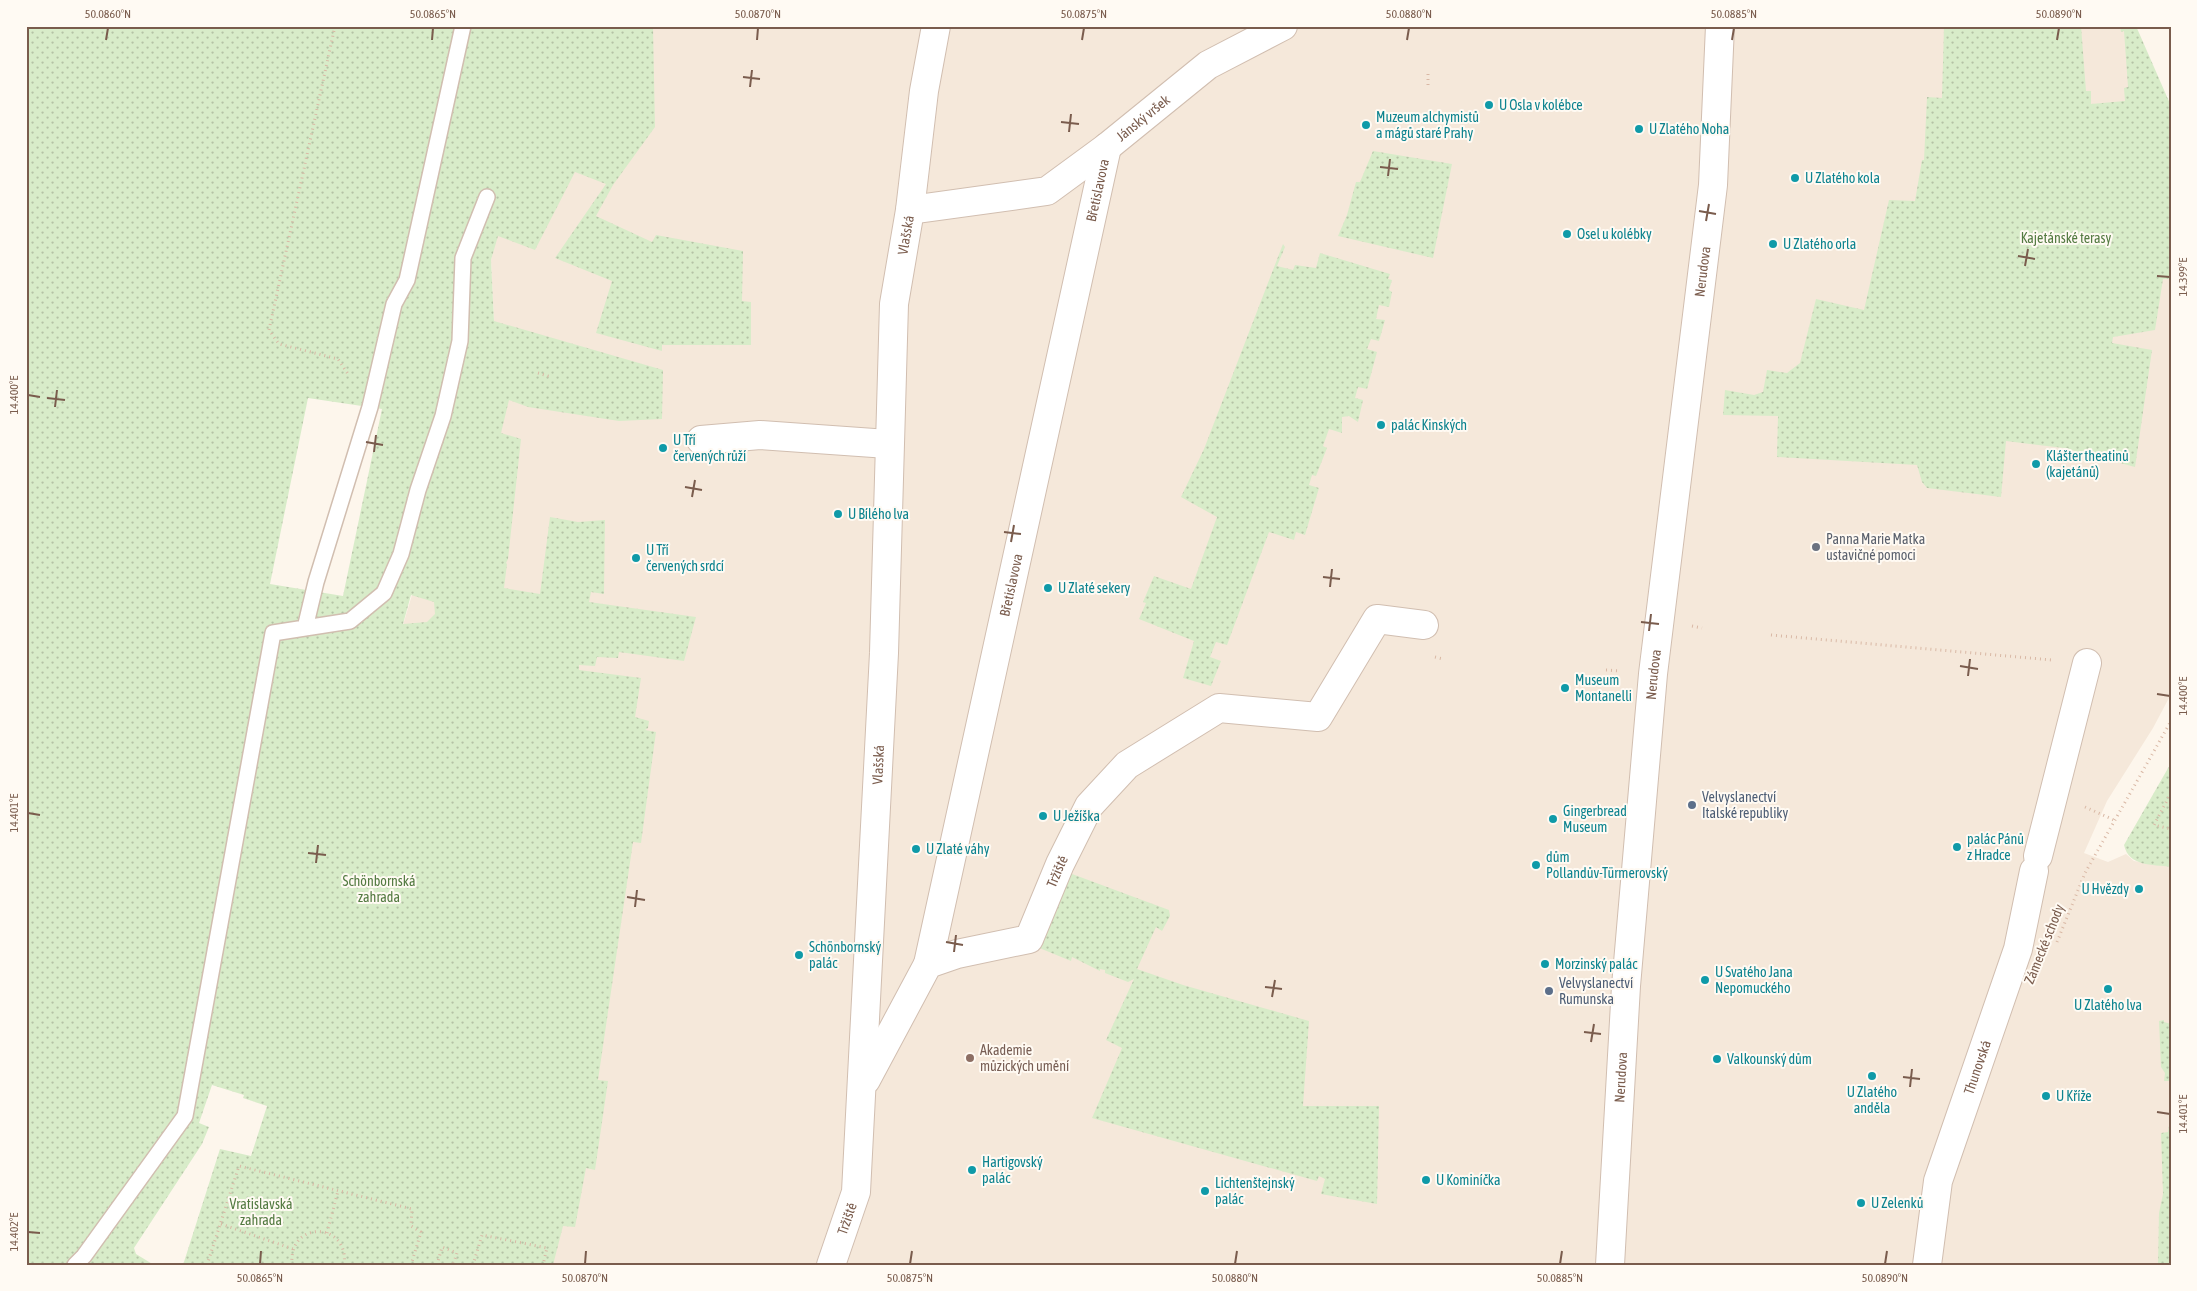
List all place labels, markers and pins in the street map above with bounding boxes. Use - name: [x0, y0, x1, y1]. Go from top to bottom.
- place label: U Osla v kolébce: [1499, 97, 1583, 113]
- marker: U Osla v kolébce: [1483, 99, 1495, 111]
- place label: Muzeum alchymistů a mágů staré Prahy: [1376, 109, 1479, 141]
- marker: Muzeum alchymistů a mágů staré Prahy: [1360, 119, 1372, 131]
- place label: U Zlatého Noha: [1649, 121, 1729, 137]
- marker: U Zlatého Noha: [1633, 123, 1645, 135]
- place label: U Zlatého kola: [1805, 170, 1880, 186]
- marker: U Zlatého kola: [1789, 172, 1801, 184]
- place label: Osel u kolébky: [1577, 226, 1652, 242]
- marker: Osel u kolébky: [1561, 228, 1573, 240]
- place label: U Zlatého orla: [1783, 236, 1856, 252]
- marker: U Zlatého orla: [1767, 238, 1779, 250]
- place label: palác Kinských: [1391, 417, 1467, 433]
- marker: palác Kinských: [1375, 419, 1387, 431]
- place label: U Tří červených růží: [673, 432, 746, 464]
- marker: U Tří červených růží: [657, 442, 669, 454]
- place label: Klášter theatinů (kajetánů): [2046, 448, 2129, 480]
- marker: Klášter theatinů (kajetánů): [2030, 458, 2042, 470]
- place label: U Bílého lva: [848, 506, 909, 522]
- marker: U Bílého lva: [832, 508, 844, 520]
- place label: Panna Marie Matka ustavičné pomoci: [1826, 531, 1925, 563]
- marker: Panna Marie Matka ustavičné pomoci: [1810, 541, 1822, 553]
- place label: U Tří červených srdcí: [646, 542, 724, 574]
- marker: U Tří červených srdcí: [630, 552, 642, 564]
- place label: U Zlaté sekery: [1058, 580, 1131, 596]
- marker: U Zlaté sekery: [1042, 582, 1054, 594]
- place label: Museum Montanelli: [1575, 672, 1632, 704]
- marker: Museum Montanelli: [1559, 682, 1571, 694]
- place label: Velvyslanectví Italské republiky: [1702, 789, 1789, 821]
- marker: Velvyslanectví Italské republiky: [1686, 799, 1698, 811]
- place label: Gingerbread Museum: [1563, 803, 1627, 835]
- place label: U Ježíška: [1053, 808, 1100, 824]
- marker: U Ježíška: [1037, 810, 1049, 822]
- marker: Gingerbread Museum: [1547, 813, 1559, 825]
- place label: palác Pánů z Hradce: [1967, 831, 2024, 863]
- place label: U Zlaté váhy: [926, 841, 990, 857]
- marker: palác Pánů z Hradce: [1951, 841, 1963, 853]
- marker: U Zlaté váhy: [910, 843, 922, 855]
- place label: dům Pollandův-Türmerovský: [1546, 849, 1668, 881]
- marker: dům Pollandův-Türmerovský: [1530, 859, 1542, 871]
- place label: U Hvězdy: [2081, 881, 2129, 897]
- marker: U Hvězdy: [2133, 883, 2145, 895]
- place label: Schönbornský palác: [809, 939, 881, 971]
- marker: Schönbornský palác: [793, 949, 805, 961]
- place label: Morzinský palác: [1555, 956, 1638, 972]
- marker: Morzinský palác: [1539, 958, 1551, 970]
- place label: U Svatého Jana Nepomuckého: [1715, 964, 1793, 996]
- marker: U Svatého Jana Nepomuckého: [1699, 974, 1711, 986]
- place label: Velvyslanectví Rumunska: [1559, 975, 1633, 1007]
- marker: U Zlatého lva: [2102, 983, 2114, 995]
- marker: Velvyslanectví Rumunska: [1543, 985, 1555, 997]
- place label: U Zlatého lva: [2074, 997, 2142, 1013]
- place label: Akademie můzických umění: [980, 1042, 1069, 1074]
- place label: Valkounský dům: [1727, 1051, 1812, 1067]
- marker: Akademie můzických umění: [964, 1052, 976, 1064]
- marker: Valkounský dům: [1711, 1053, 1723, 1065]
- marker: U Zlatého anděla: [1866, 1070, 1878, 1082]
- place label: U Zlatého anděla: [1847, 1084, 1897, 1116]
- place label: U Kříže: [2056, 1088, 2092, 1104]
- marker: U Kříže: [2040, 1090, 2052, 1102]
- place label: Hartigovský palác: [982, 1154, 1043, 1186]
- marker: Hartigovský palác: [966, 1164, 978, 1176]
- place label: U Kominíčka: [1436, 1172, 1501, 1188]
- marker: U Kominíčka: [1420, 1174, 1432, 1186]
- place label: Lichtenštejnský palác: [1215, 1175, 1295, 1207]
- marker: Lichtenštejnský palác: [1199, 1185, 1211, 1197]
- place label: U Zelenků: [1871, 1195, 1923, 1211]
- marker: U Zelenků: [1855, 1197, 1867, 1209]

